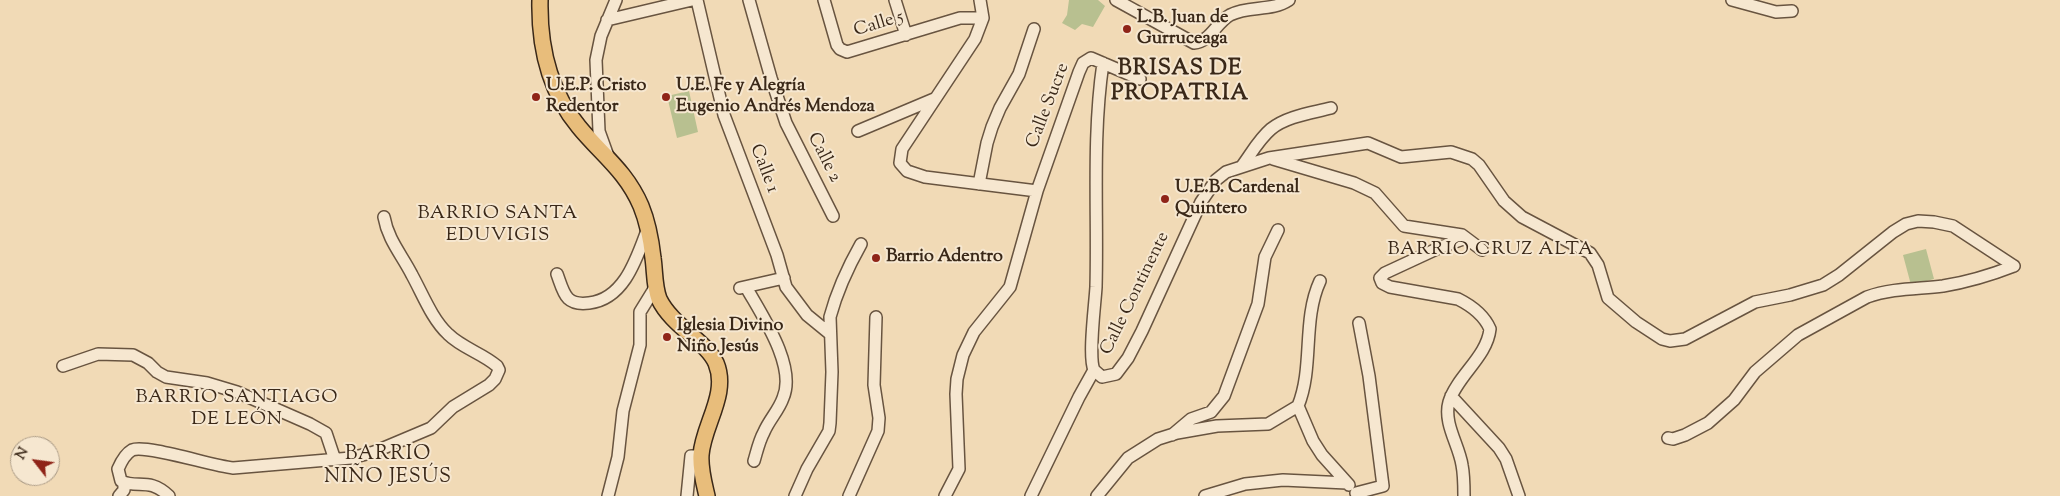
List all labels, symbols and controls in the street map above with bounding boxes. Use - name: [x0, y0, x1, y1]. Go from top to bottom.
- street label: Calle 5: [852, 7, 906, 43]
- place label: L.B. Juan de Gurruceaga: [1137, 8, 1228, 50]
- marker: L.B. Juan de Gurruceaga: [1121, 23, 1133, 35]
- district label: BRISAS DE PROPATRIA: [1110, 57, 1250, 108]
- street label: Calle Sucre: [1023, 61, 1075, 151]
- place label: U.E.P. Cristo Redentor: [546, 76, 646, 118]
- place label: U.E. Fe y Alegría Eugenio Andrés Mendoza: [676, 76, 875, 118]
- marker: U.E.P. Cristo Redentor: [530, 91, 542, 103]
- marker: U.E. Fe y Alegría Eugenio Andrés Mendoza: [660, 91, 672, 103]
- street label: Calle 2: [801, 129, 845, 187]
- street label: Calle 1: [744, 141, 782, 197]
- place label: U.E.B. Cardenal Quintero: [1175, 178, 1299, 220]
- marker: U.E.B. Cardenal Quintero: [1159, 193, 1171, 205]
- district label: BARRIO SANTA EDUVIGIS: [416, 204, 580, 248]
- street label: Calle Continente: [1097, 229, 1175, 359]
- district label: BARRIO CRUZ ALTA: [1385, 240, 1597, 262]
- place label: Barrio Adentro: [886, 247, 1003, 269]
- marker: Barrio Adentro: [870, 252, 882, 264]
- place label: Iglesia Divino Niño Jesús: [677, 316, 783, 358]
- marker: Iglesia Divino Niño Jesús: [661, 331, 673, 343]
- district label: BARRIO SANTIAGO DE LEÓN: [134, 388, 340, 432]
- north arrow: [10, 436, 60, 486]
- text: N: [11, 444, 34, 464]
- district label: BARRIO NIÑO JESÚS: [323, 444, 453, 491]

